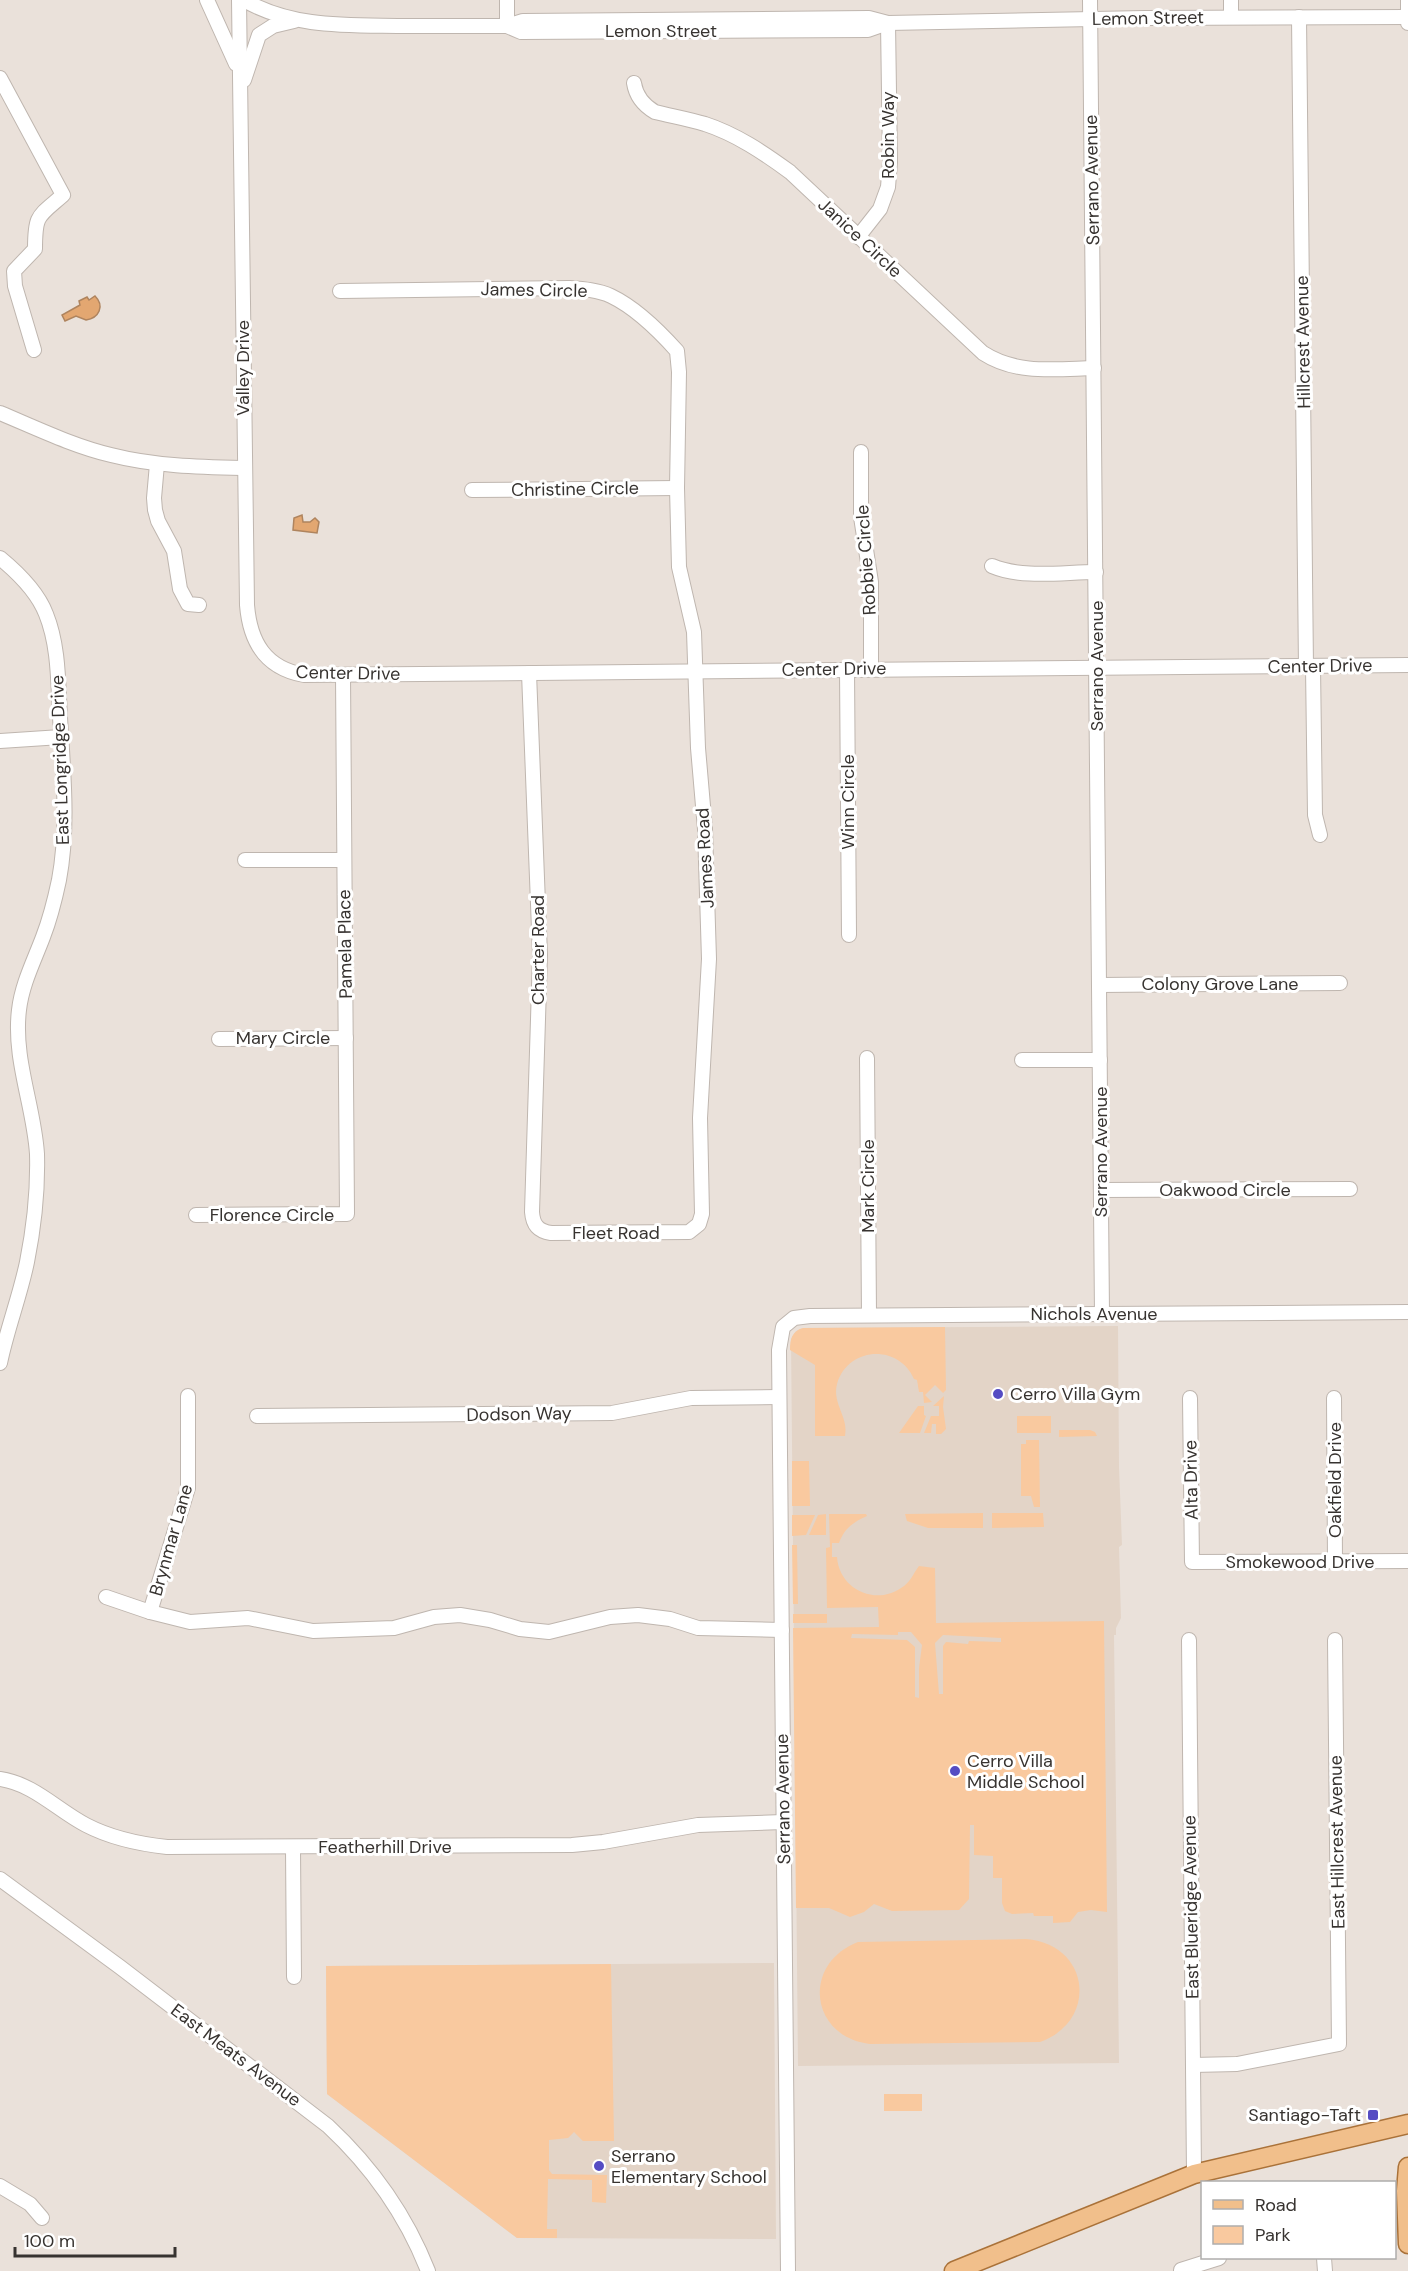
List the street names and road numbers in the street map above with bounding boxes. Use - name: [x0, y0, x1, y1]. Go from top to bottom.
- street label: Lemon Street: [1092, 5, 1204, 31]
- street label: Lemon Street: [605, 19, 717, 43]
- street label: Robin Way: [876, 91, 900, 179]
- street label: Serrano Avenue: [1079, 114, 1105, 246]
- street label: Janice Circle: [813, 193, 907, 283]
- street label: Hillcrest Avenue: [1290, 275, 1316, 409]
- street label: James Circle: [480, 277, 588, 303]
- street label: Valley Drive: [231, 320, 255, 416]
- street label: Christine Circle: [511, 476, 639, 502]
- street label: Robbie Circle: [850, 504, 882, 616]
- street label: Serrano Avenue: [1085, 601, 1109, 731]
- street label: Center Drive: [1268, 653, 1372, 679]
- street label: Center Drive: [782, 656, 886, 682]
- street label: Center Drive: [296, 660, 400, 686]
- street label: East Longridge Drive: [45, 675, 75, 845]
- street label: Winn Circle: [836, 754, 860, 850]
- street label: James Road: [690, 807, 720, 909]
- street label: Pamela Place: [332, 889, 358, 999]
- street label: Charter Road: [526, 895, 550, 1005]
- street label: Colony Grove Lane: [1141, 972, 1299, 996]
- street label: Mary Circle: [236, 1026, 330, 1050]
- street label: Serrano Avenue: [1089, 1087, 1113, 1217]
- street label: Mark Circle: [856, 1139, 880, 1233]
- street label: Oakwood Circle: [1159, 1178, 1291, 1202]
- street label: Florence Circle: [210, 1203, 334, 1227]
- street label: Fleet Road: [572, 1221, 660, 1245]
- street label: Nichols Avenue: [1030, 1302, 1158, 1326]
- street label: Dodson Way: [466, 1401, 572, 1427]
- street label: Oakfield Drive: [1323, 1422, 1347, 1538]
- street label: Alta Drive: [1178, 1440, 1204, 1520]
- street label: Brynmar Lane: [144, 1481, 198, 1599]
- street label: Smokewood Drive: [1226, 1550, 1374, 1574]
- street label: Serrano Avenue: [770, 1733, 796, 1865]
- street label: East Hillcrest Avenue: [1323, 1755, 1351, 1929]
- street label: East Blueridge Avenue: [1177, 1815, 1205, 1999]
- street label: Featherhill Drive: [318, 1835, 452, 1859]
- street label: East Meats Avenue: [166, 1998, 306, 2112]

